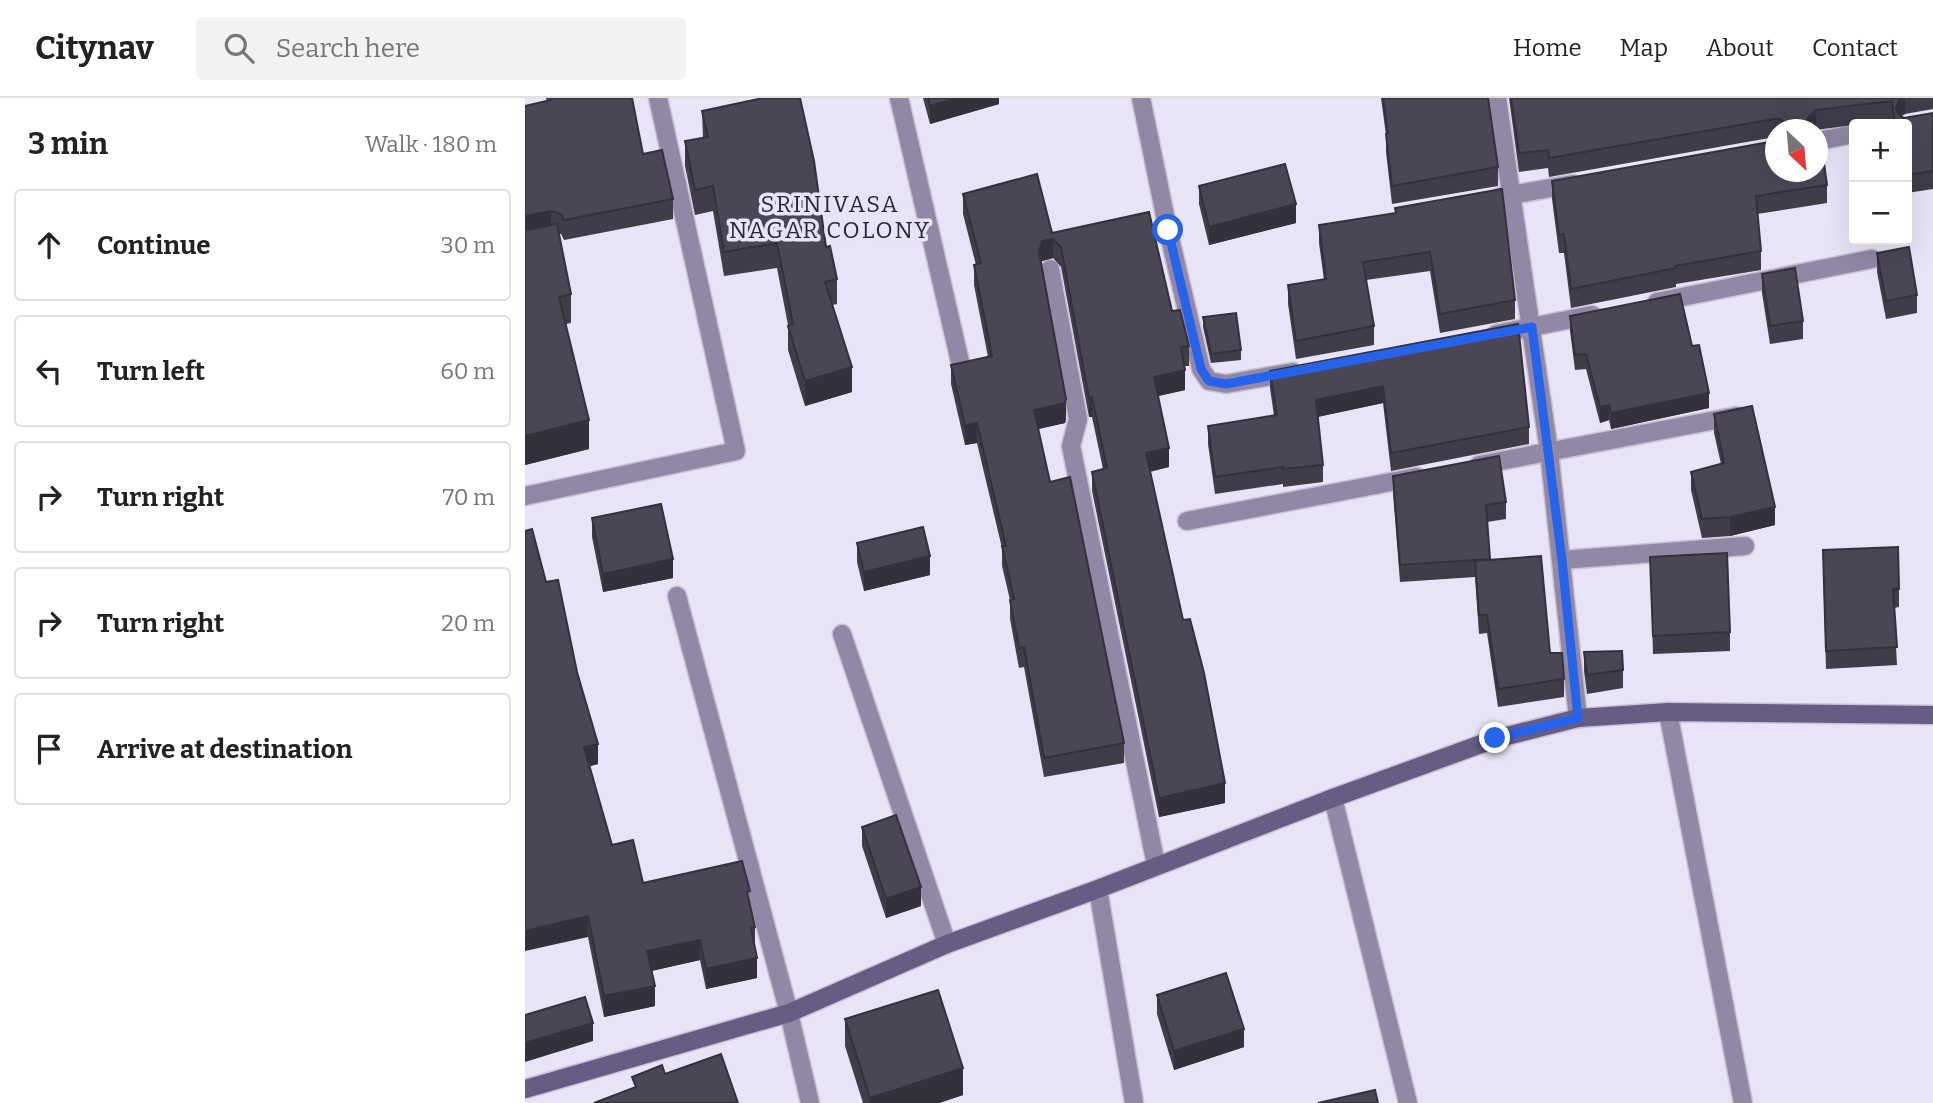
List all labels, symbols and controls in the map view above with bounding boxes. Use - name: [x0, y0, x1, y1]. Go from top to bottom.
- search box: [196, 17, 686, 80]
- text: Citynav: [35, 28, 154, 68]
- icon: search: [220, 29, 258, 67]
- text: Search here: [276, 33, 420, 64]
- text: Home: [1513, 34, 1582, 62]
- text: Map: [1620, 34, 1668, 62]
- text: About: [1706, 34, 1774, 62]
- text: Contact: [1812, 34, 1898, 62]
- north arrow: [1765, 119, 1828, 182]
- map controls: [1849, 119, 1912, 245]
- button: +: [1849, 119, 1912, 182]
- text: 3 min: [28, 126, 108, 162]
- text: Walk · 180 m: [365, 130, 497, 158]
- button: −: [1849, 182, 1912, 245]
- district label: SRINIVASA NAGAR COLONY: [729, 190, 931, 244]
- route start: [1152, 214, 1183, 245]
- icon: ahead: [30, 226, 68, 264]
- text: Continue: [97, 230, 211, 261]
- text: 30 m: [441, 231, 495, 259]
- icon: left: [30, 352, 68, 390]
- text: Turn left: [97, 356, 205, 387]
- text: 60 m: [440, 357, 495, 385]
- icon: right: [30, 478, 68, 516]
- text: Turn right: [97, 482, 224, 513]
- text: 70 m: [443, 483, 495, 511]
- icon: right: [30, 604, 68, 642]
- text: Turn right: [97, 608, 224, 639]
- text: 20 m: [441, 609, 495, 637]
- route end: [1479, 722, 1510, 753]
- icon: arrive: [30, 730, 68, 768]
- text: Arrive at destination: [97, 734, 352, 765]

